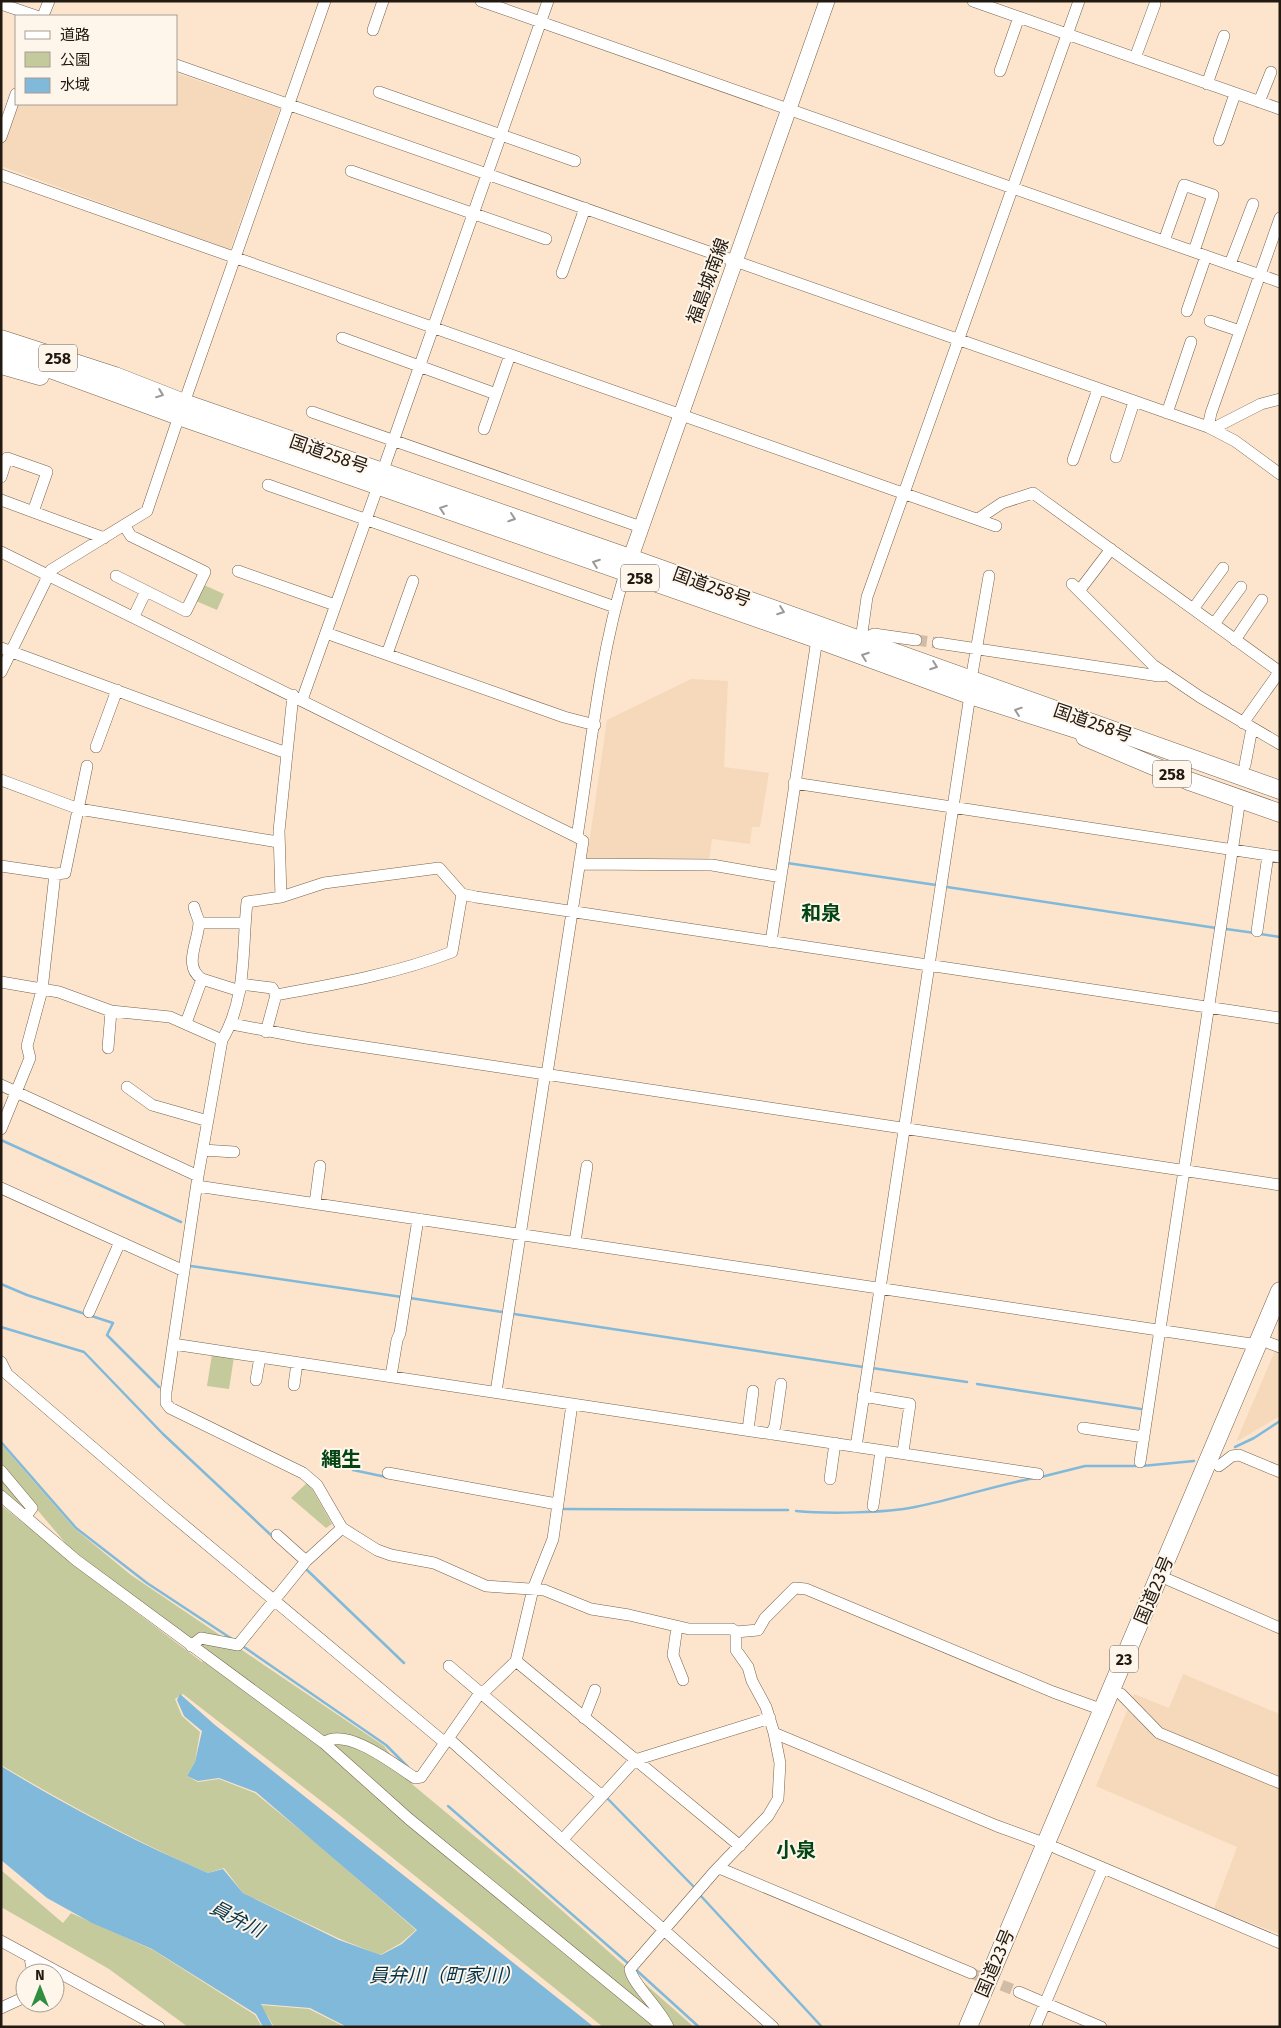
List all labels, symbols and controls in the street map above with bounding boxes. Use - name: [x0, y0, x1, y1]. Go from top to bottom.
- legend: [15, 15, 178, 105]
- text: 道路: [60, 26, 90, 44]
- text: 公園: [60, 51, 90, 69]
- text: 水域: [60, 76, 90, 94]
- street label: 福島城南線: [682, 235, 734, 327]
- road number: 258: [39, 344, 77, 372]
- one-way arrow: [156, 388, 164, 398]
- street label: 国道258号: [287, 430, 371, 478]
- one-way arrow: [439, 505, 448, 515]
- one-way arrow: [507, 512, 515, 522]
- one-way arrow: [592, 559, 601, 569]
- street label: 国道258号: [670, 563, 754, 611]
- road number: 258: [621, 564, 659, 592]
- one-way arrow: [776, 606, 785, 616]
- one-way arrow: [862, 652, 870, 662]
- one-way arrow: [929, 660, 938, 670]
- street label: 国道258号: [1051, 699, 1135, 747]
- one-way arrow: [1015, 707, 1023, 717]
- road number: 258: [1153, 761, 1191, 788]
- district label: 和泉: [801, 901, 841, 925]
- district label: 縄生: [321, 1447, 361, 1471]
- street label: 国道23号: [1130, 1553, 1178, 1627]
- road number: 23: [1110, 1646, 1138, 1672]
- district label: 小泉: [776, 1838, 816, 1862]
- water label: 員弁川: [206, 1896, 269, 1943]
- street label: 国道23号: [971, 1926, 1019, 2000]
- north arrow: [15, 1963, 65, 2013]
- water label: 員弁川（町家川）: [369, 1964, 521, 1987]
- text: N: [35, 1967, 45, 1984]

